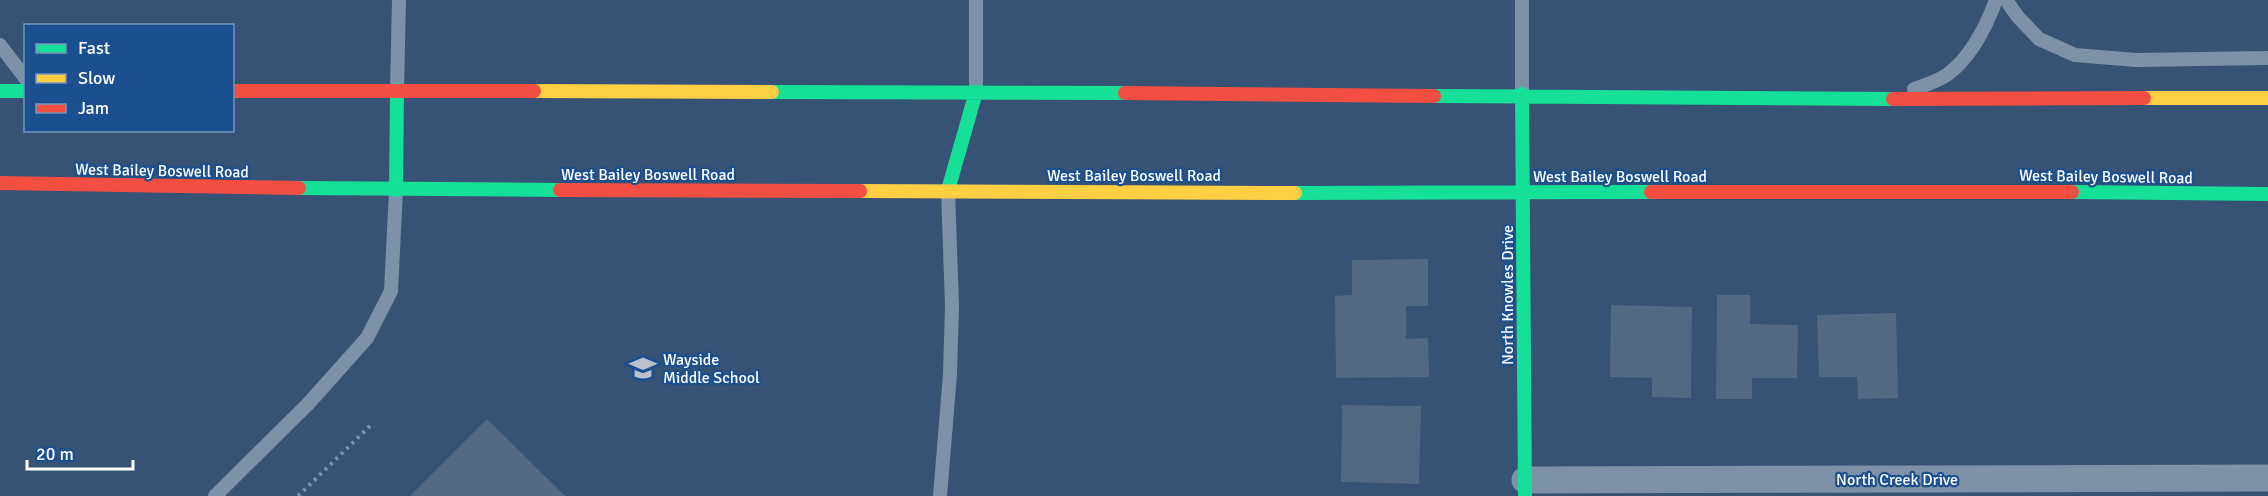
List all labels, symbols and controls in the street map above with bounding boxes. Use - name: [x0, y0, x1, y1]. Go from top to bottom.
- legend: [24, 24, 234, 132]
- text: Fast: [78, 37, 110, 59]
- text: Slow: [78, 67, 115, 89]
- text: Jam: [78, 97, 109, 119]
- street label: West Bailey Boswell Road: [75, 159, 249, 183]
- street label: West Bailey Boswell Road: [561, 165, 735, 185]
- street label: West Bailey Boswell Road: [2019, 165, 2193, 189]
- street label: West Bailey Boswell Road: [1047, 166, 1221, 186]
- street label: West Bailey Boswell Road: [1533, 167, 1707, 187]
- street label: North Knowles Drive: [1498, 225, 1518, 365]
- place label: Wayside Middle School: [663, 350, 760, 388]
- school or university icon: Wayside Middle School: [628, 353, 658, 383]
- scale bar: [27, 433, 134, 471]
- text: 20 m: [36, 443, 74, 465]
- street label: North Creek Drive: [1836, 470, 1958, 490]

